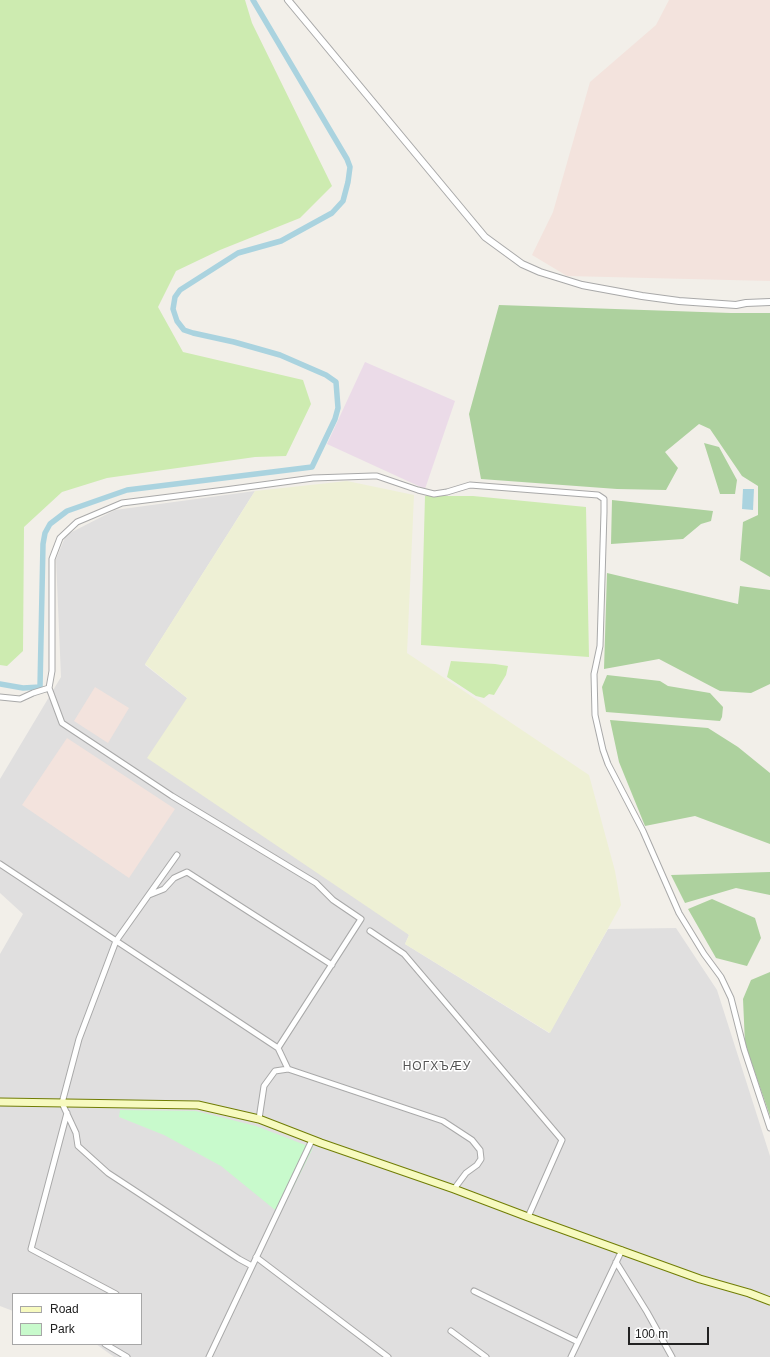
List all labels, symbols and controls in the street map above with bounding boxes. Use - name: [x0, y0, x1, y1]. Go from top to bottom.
- district label: НОГХЪÆУ: [403, 1060, 471, 1074]
- legend: [12, 1293, 142, 1345]
- text: Road: [50, 1302, 79, 1316]
- scale bar: [630, 1319, 711, 1345]
- text: Park: [50, 1322, 75, 1336]
- text: 100 m: [635, 1327, 668, 1341]

